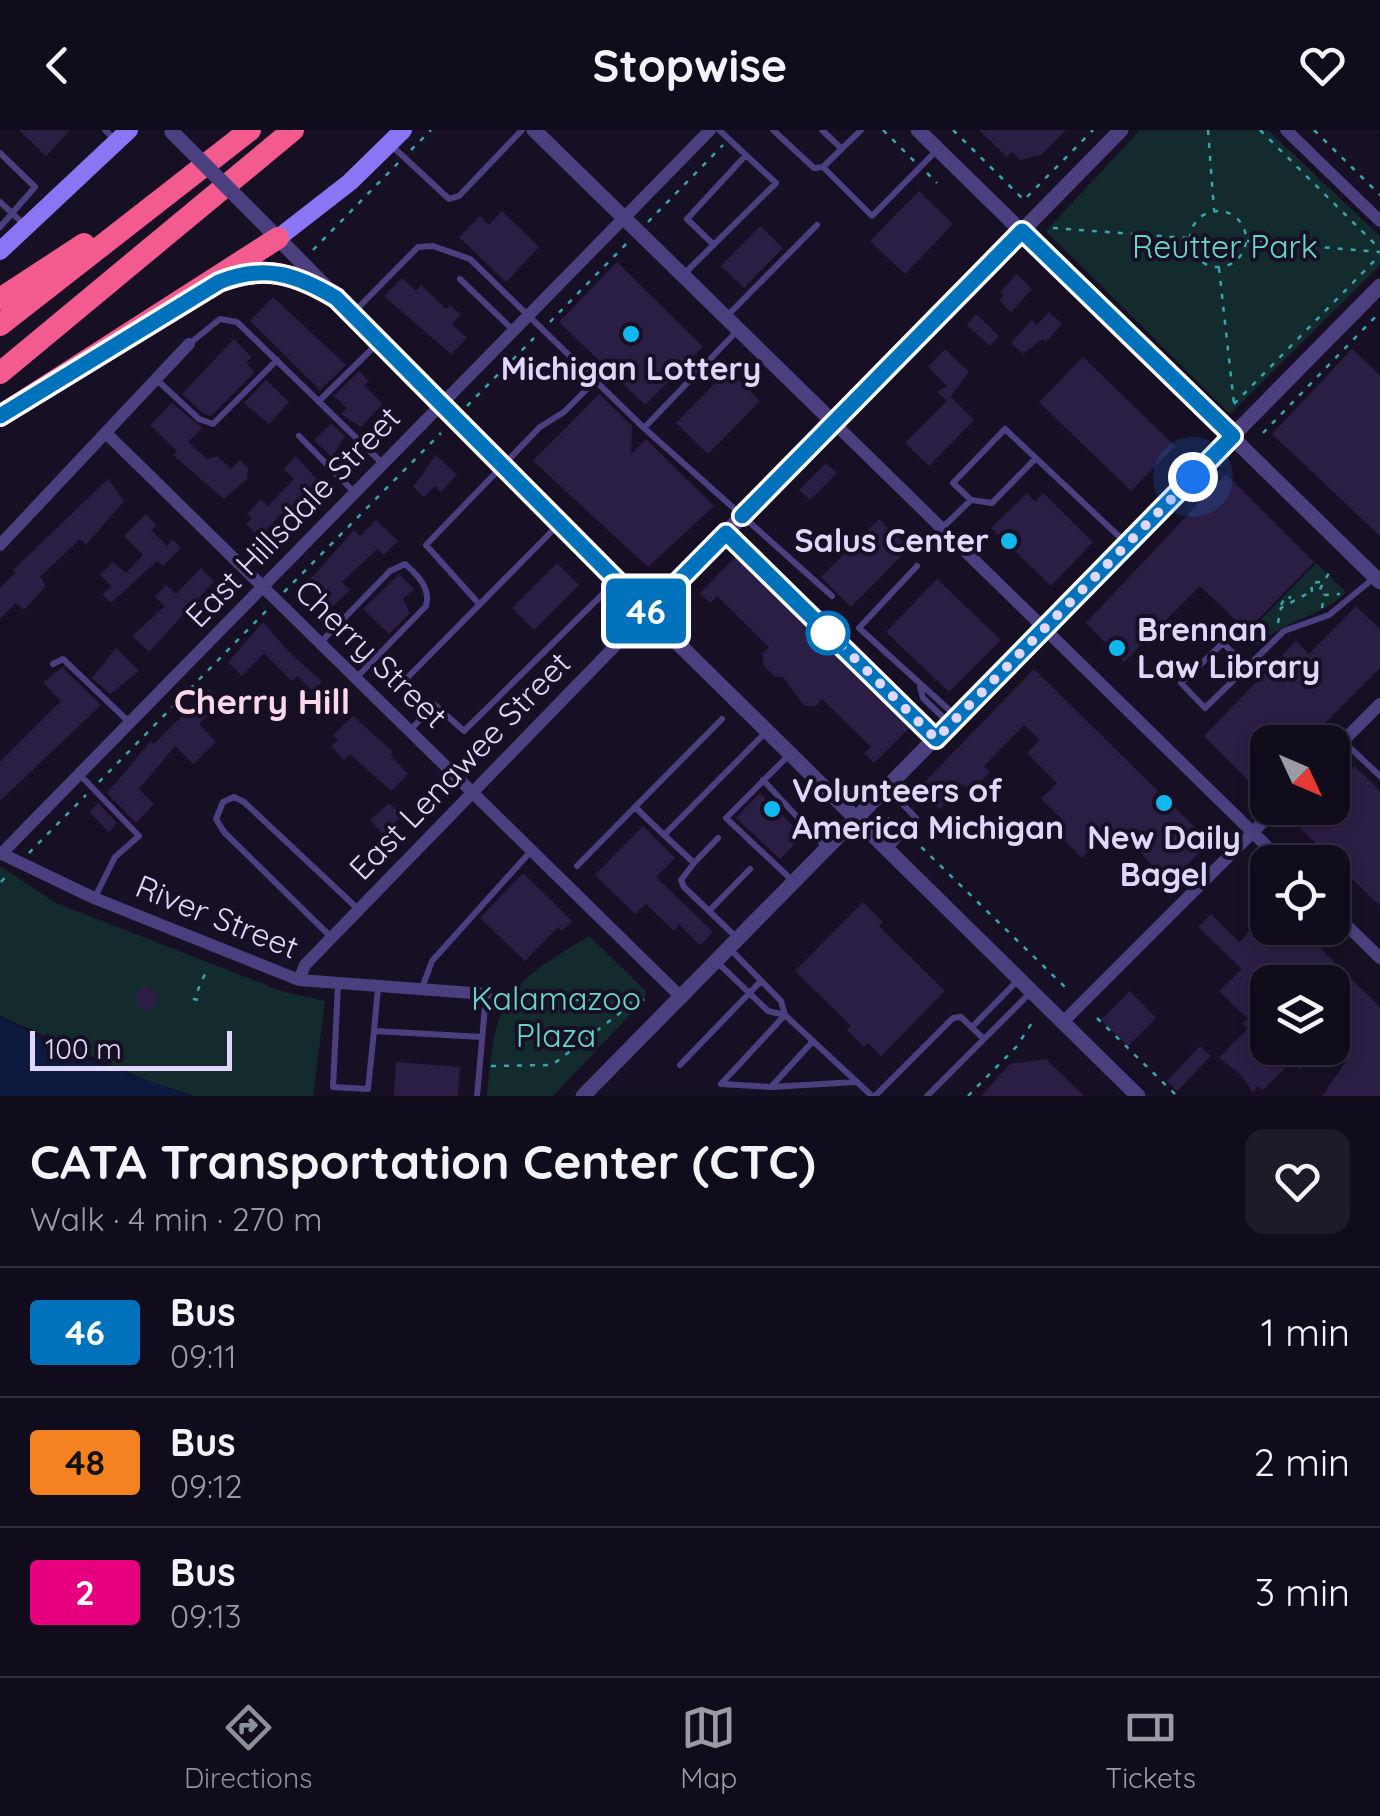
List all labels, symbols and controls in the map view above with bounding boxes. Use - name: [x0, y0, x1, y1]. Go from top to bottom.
- text: Stopwise: [593, 37, 787, 93]
- icon: back: [30, 38, 85, 93]
- icon: heart: [1295, 38, 1350, 93]
- park label: Reutter Park: [1132, 226, 1318, 266]
- marker: Michigan Lottery: [620, 323, 642, 345]
- place label: Michigan Lottery: [501, 348, 761, 388]
- street label: East Hillsdale Street: [177, 397, 408, 635]
- your location: [1168, 452, 1218, 502]
- place label: Salus Center: [794, 520, 989, 560]
- marker: Salus Center: [998, 530, 1020, 552]
- street label: Cherry Street: [287, 571, 456, 736]
- line badge: 46: [601, 578, 691, 644]
- text: 46: [626, 589, 666, 633]
- place label: Brennan Law Library: [1137, 609, 1320, 686]
- unlabelled marker: [807, 612, 849, 654]
- marker: Brennan Law Library: [1106, 637, 1128, 659]
- street label: East Lenawee Street: [340, 643, 578, 888]
- district label: Cherry Hill: [174, 679, 350, 723]
- north arrow: [1250, 725, 1350, 825]
- map controls: [1250, 725, 1350, 1065]
- place label: Volunteers of America Michigan: [792, 770, 1064, 847]
- marker: New Daily Bagel: [1153, 792, 1175, 814]
- marker: Volunteers of America Michigan: [761, 798, 783, 820]
- place label: New Daily Bagel: [1087, 817, 1241, 894]
- button: locate: [1250, 845, 1350, 945]
- street label: River Street: [130, 865, 304, 967]
- button: layers: [1250, 965, 1350, 1065]
- park label: Kalamazoo Plaza: [471, 978, 641, 1055]
- scale bar: [30, 1026, 232, 1070]
- text: 100 m: [45, 1031, 122, 1066]
- button: heart: [1245, 1129, 1350, 1234]
- text: CATA Transportation Center (CTC): [30, 1131, 816, 1191]
- text: Walk · 4 min · 270 m: [30, 1199, 323, 1239]
- text: Bus: [170, 1288, 236, 1336]
- text: 1 min: [1261, 1308, 1350, 1356]
- text: 46: [65, 1310, 105, 1354]
- text: 09:11: [170, 1336, 237, 1376]
- text: Bus: [170, 1418, 236, 1466]
- text: 2 min: [1254, 1438, 1350, 1486]
- text: 48: [65, 1440, 105, 1484]
- text: 09:12: [170, 1466, 242, 1506]
- text: Bus: [170, 1548, 236, 1596]
- text: 3 min: [1255, 1568, 1350, 1616]
- text: 2: [75, 1570, 95, 1614]
- text: 09:13: [170, 1596, 242, 1636]
- tab: Directions: [184, 1700, 312, 1795]
- tab: Map: [680, 1700, 737, 1795]
- tab: Tickets: [1105, 1700, 1196, 1795]

